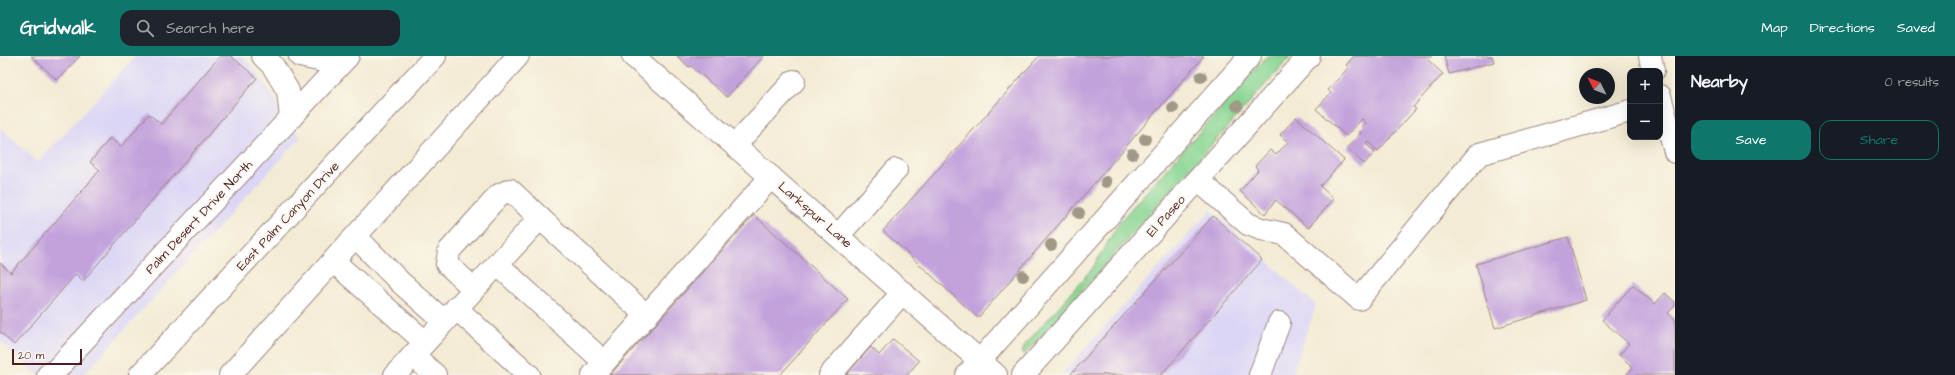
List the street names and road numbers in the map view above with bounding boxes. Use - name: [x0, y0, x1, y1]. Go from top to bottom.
- street label: Palm Desert Drive North: [141, 156, 257, 278]
- street label: East Palm Canyon Drive: [233, 157, 344, 275]
- street label: Larkspur Lane: [774, 178, 856, 252]
- street label: El Paseo: [1142, 191, 1190, 241]

